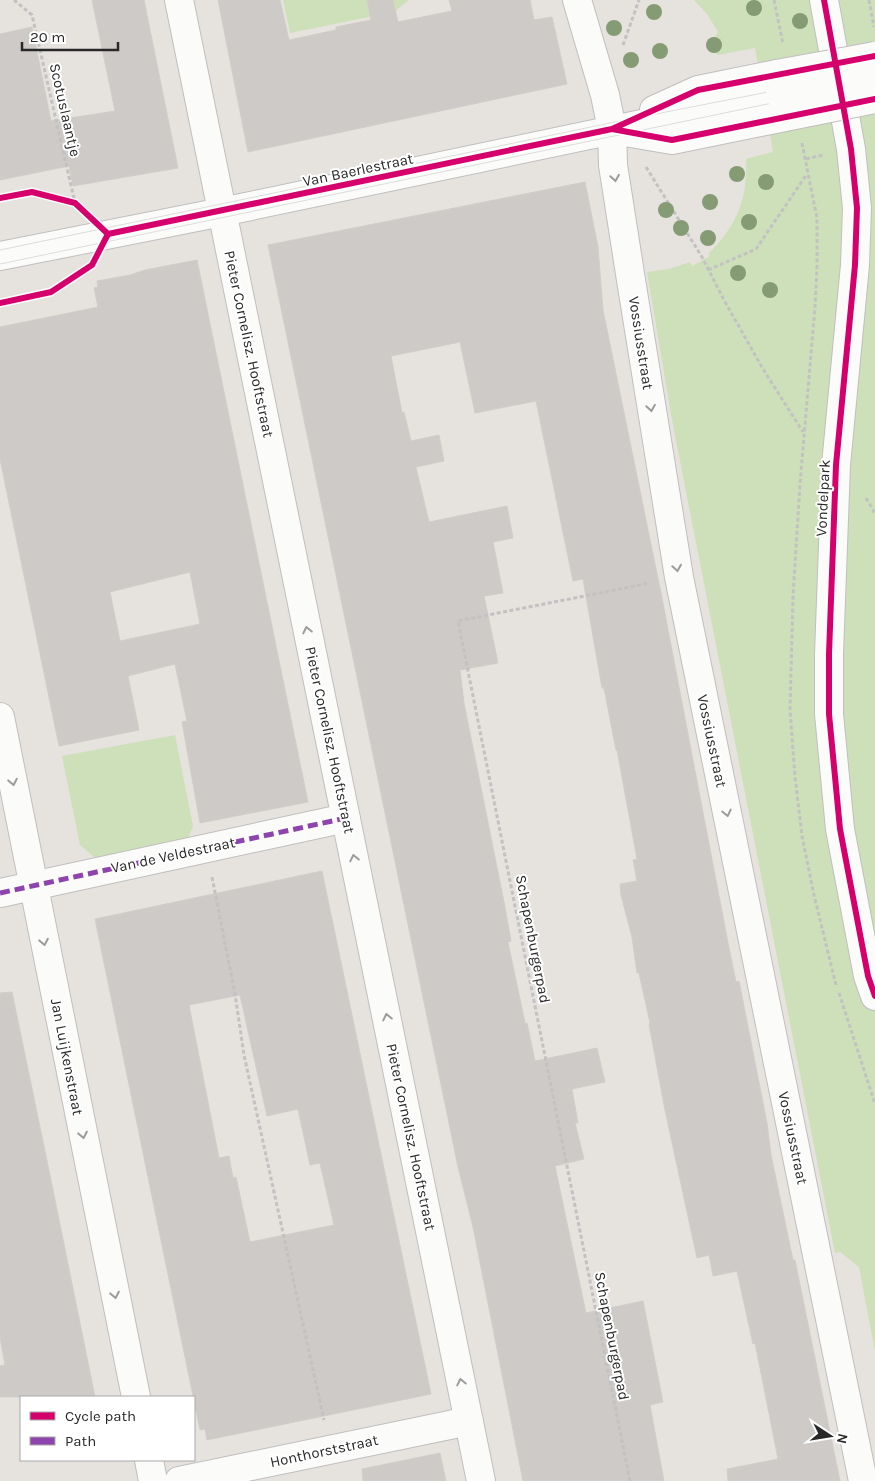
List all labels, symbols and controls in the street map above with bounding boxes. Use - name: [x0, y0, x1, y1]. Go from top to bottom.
- scale bar: [22, 20, 119, 52]
- text: 20 m: [30, 28, 65, 46]
- street label: Scotuslaantje: [45, 61, 85, 159]
- street label: Van Baerlestraat: [301, 149, 415, 191]
- one-way arrow: [610, 174, 620, 182]
- street label: Pieter Cornelisz. Hooftstraat: [220, 249, 278, 439]
- street label: Vossiusstraat: [625, 295, 657, 391]
- one-way arrow: [645, 403, 655, 412]
- street label: Vondelpark: [812, 459, 834, 537]
- one-way arrow: [672, 564, 682, 573]
- one-way arrow: [303, 625, 313, 634]
- street label: Pieter Cornelisz. Hooftstraat: [301, 645, 359, 835]
- street label: Vossiusstraat: [693, 693, 731, 789]
- one-way arrow: [7, 778, 17, 787]
- one-way arrow: [721, 809, 732, 818]
- street label: Van de Veldestraat: [109, 833, 237, 877]
- one-way arrow: [349, 853, 360, 862]
- street label: Schapenburgerpad: [512, 873, 554, 1005]
- one-way arrow: [38, 937, 49, 946]
- street label: Jan Luijkenstraat: [47, 997, 87, 1117]
- one-way arrow: [382, 1012, 392, 1021]
- street label: Pieter Cornelisz. Hooftstraat: [382, 1042, 440, 1232]
- street label: Vossiusstraat: [774, 1090, 812, 1186]
- one-way arrow: [77, 1131, 88, 1140]
- street label: Schapenburgerpad: [591, 1270, 633, 1402]
- one-way arrow: [110, 1290, 120, 1299]
- one-way arrow: [456, 1377, 467, 1386]
- legend: [20, 1396, 195, 1461]
- text: Cycle path: [65, 1407, 136, 1425]
- north arrow: [805, 1411, 855, 1461]
- street label: Honthorststraat: [268, 1431, 380, 1471]
- text: Path: [65, 1432, 96, 1450]
- text: N: [833, 1432, 852, 1445]

